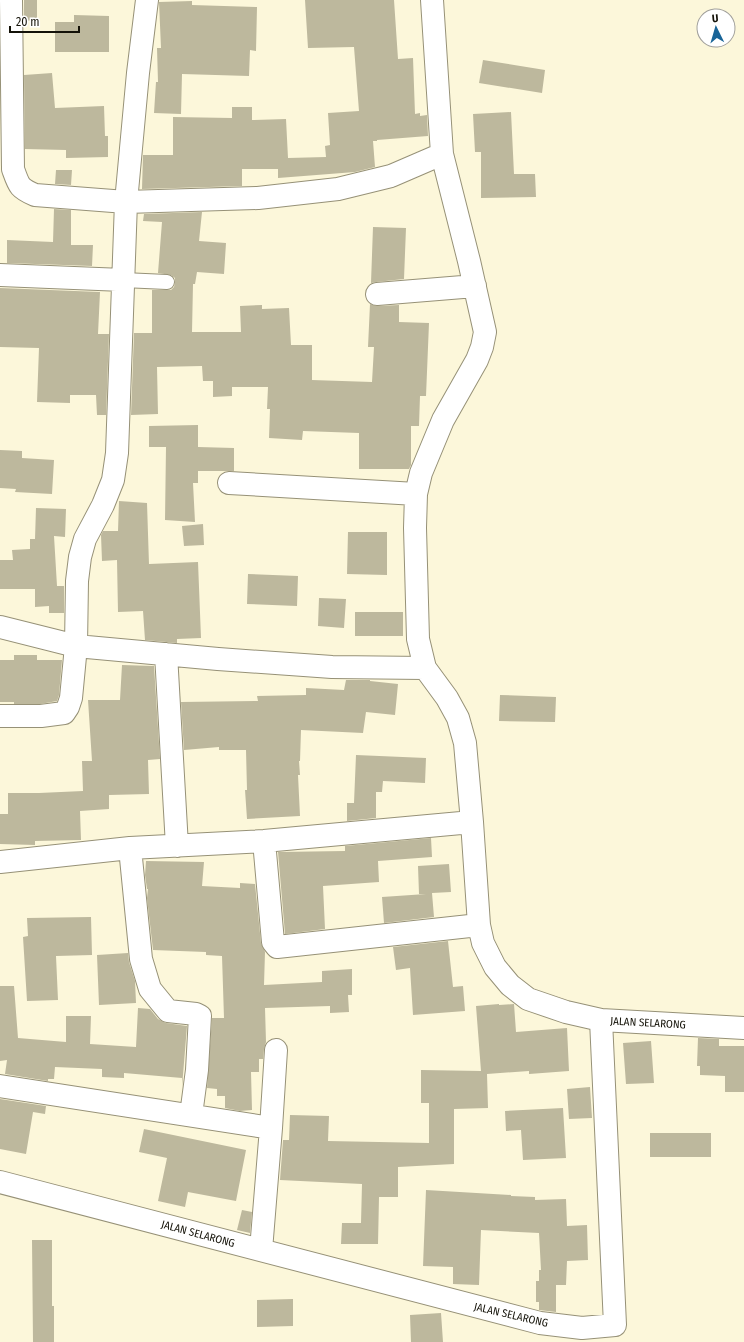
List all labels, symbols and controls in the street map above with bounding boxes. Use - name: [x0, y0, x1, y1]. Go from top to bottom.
- scale bar: [10, 8, 79, 34]
- north arrow: [696, 8, 736, 48]
- text: U: [711, 12, 719, 25]
- text: 20 m: [16, 15, 40, 29]
- street label: JALAN SELARONG: [610, 1015, 686, 1031]
- street label: JALAN SELARONG: [160, 1218, 236, 1250]
- street label: JALAN SELARONG: [473, 1300, 549, 1330]

